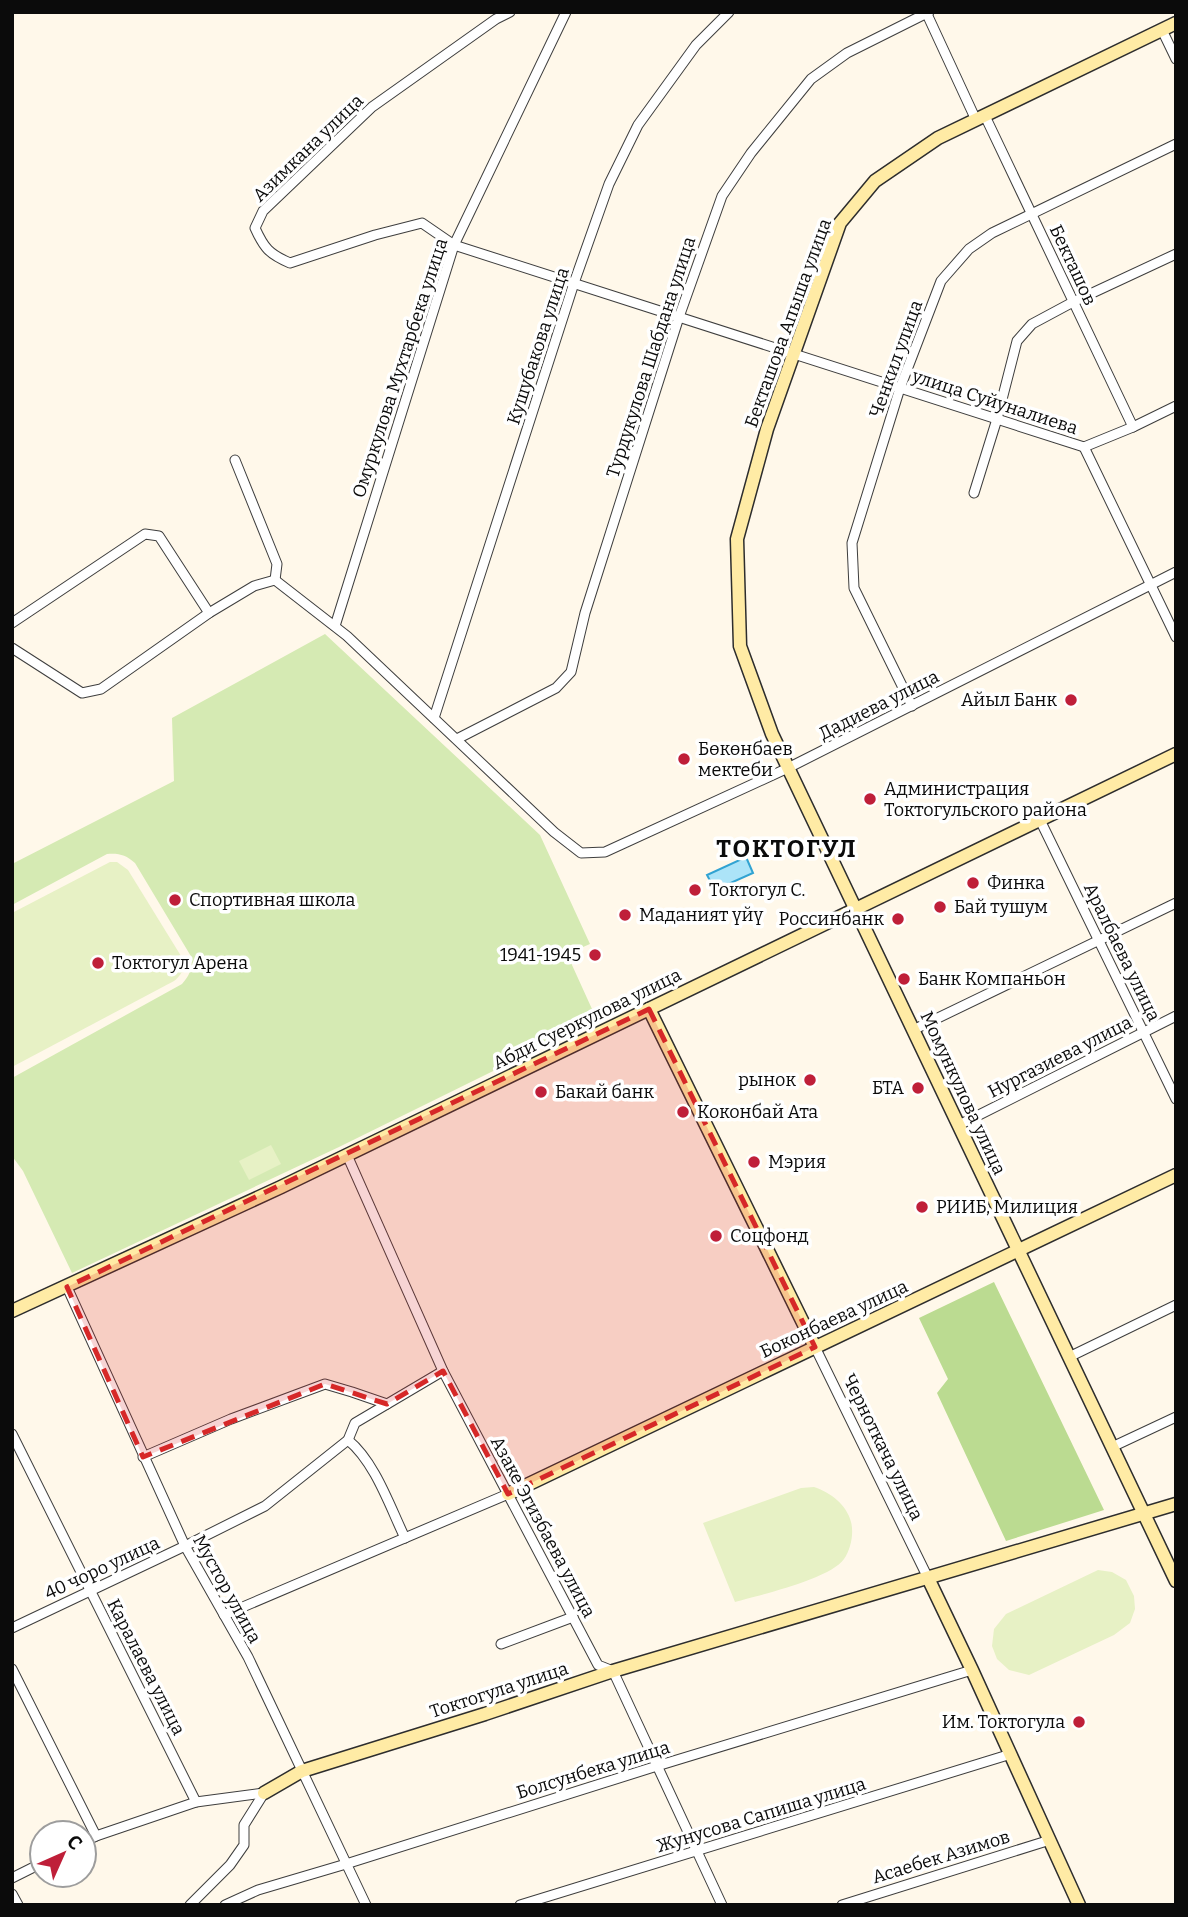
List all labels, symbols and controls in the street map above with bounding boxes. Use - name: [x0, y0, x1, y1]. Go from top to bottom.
- street label: Азимкана улица: [248, 90, 368, 206]
- street label: Бекташова Апыша улица: [740, 215, 836, 430]
- street label: Бекташов: [1045, 221, 1101, 309]
- street label: Турдукулова Шабдана улица: [602, 234, 700, 480]
- street label: Омуркулова Мухтарбека улица: [348, 235, 452, 501]
- street label: Кушубакова улица: [502, 265, 574, 427]
- street label: Ченкил улица: [865, 297, 927, 421]
- street label: улица Суйуналиева: [908, 364, 1081, 439]
- street label: Дадиева улица: [815, 665, 943, 745]
- place label: Айыл Банк: [961, 689, 1057, 711]
- marker: Айыл Банк: [1063, 692, 1079, 708]
- place label: Бөкөнбаев мектеби: [698, 738, 793, 781]
- marker: Бөкөнбаев мектеби: [676, 751, 692, 767]
- place label: Администрация Токтогульского района: [884, 778, 1087, 821]
- marker: Администрация Токтогульского района: [862, 791, 878, 807]
- district label: ТОКТОГУЛ: [716, 835, 858, 863]
- place label: Финка: [987, 872, 1045, 894]
- marker: Финка: [965, 875, 981, 891]
- place label: Токтогул С.: [709, 879, 805, 901]
- street label: Аралбаева улица: [1079, 879, 1165, 1025]
- marker: Токтогул С.: [687, 882, 703, 898]
- place label: Спортивная школа: [189, 889, 356, 911]
- marker: Спортивная школа: [167, 892, 183, 908]
- place label: Бай тушум: [954, 896, 1048, 918]
- marker: Бай тушум: [932, 899, 948, 915]
- place label: Маданият үйү: [639, 904, 764, 926]
- marker: Маданият үйү: [617, 907, 633, 923]
- place label: Россинбанк: [779, 908, 884, 930]
- marker: Россинбанк: [890, 911, 906, 927]
- place label: 1941-1945: [500, 944, 581, 966]
- marker: 1941-1945: [587, 947, 603, 963]
- place label: Токтогул Арена: [112, 952, 248, 974]
- marker: Токтогул Арена: [90, 955, 106, 971]
- street label: Абди Суеркулова улица: [489, 964, 685, 1074]
- place label: Банк Компаньон: [918, 968, 1066, 990]
- marker: Банк Компаньон: [896, 971, 912, 987]
- street label: Момункулова улица: [915, 1008, 1011, 1178]
- street label: Нургазиева улица: [984, 1011, 1136, 1103]
- place label: рынок: [738, 1069, 796, 1091]
- marker: рынок: [802, 1072, 818, 1088]
- place label: БТА: [872, 1077, 904, 1099]
- marker: БТА: [910, 1080, 926, 1096]
- place label: Бакай банк: [555, 1081, 654, 1103]
- marker: Бакай банк: [533, 1084, 549, 1100]
- place label: Коконбай Ата: [697, 1101, 818, 1123]
- marker: Коконбай Ата: [675, 1104, 691, 1120]
- place label: Мэрия: [768, 1151, 826, 1173]
- marker: Мэрия: [746, 1154, 762, 1170]
- place label: РИИБ, Милиция: [936, 1196, 1078, 1218]
- marker: РИИБ, Милиция: [914, 1199, 930, 1215]
- place label: Соцфонд: [730, 1225, 809, 1247]
- marker: Соцфонд: [708, 1228, 724, 1244]
- street label: Боконбаева улица: [757, 1275, 912, 1363]
- street label: Черноткача улица: [838, 1370, 928, 1524]
- street label: Азаке Эгизбаева улица: [486, 1433, 600, 1622]
- street label: Мустор улица: [188, 1531, 266, 1647]
- street label: 40 чоро улица: [41, 1532, 163, 1604]
- street label: Каралаева улица: [102, 1595, 190, 1739]
- street label: Токтогула улица: [427, 1657, 571, 1723]
- place label: Им. Токтогула: [942, 1711, 1065, 1733]
- marker: Им. Токтогула: [1071, 1714, 1087, 1730]
- street label: Болсунбека улица: [514, 1736, 672, 1804]
- street label: Жунусова Сапиша улица: [654, 1773, 869, 1857]
- north arrow: [28, 1819, 98, 1889]
- street label: Асаебек Азимов: [870, 1826, 1012, 1888]
- text: С: [62, 1830, 87, 1855]

